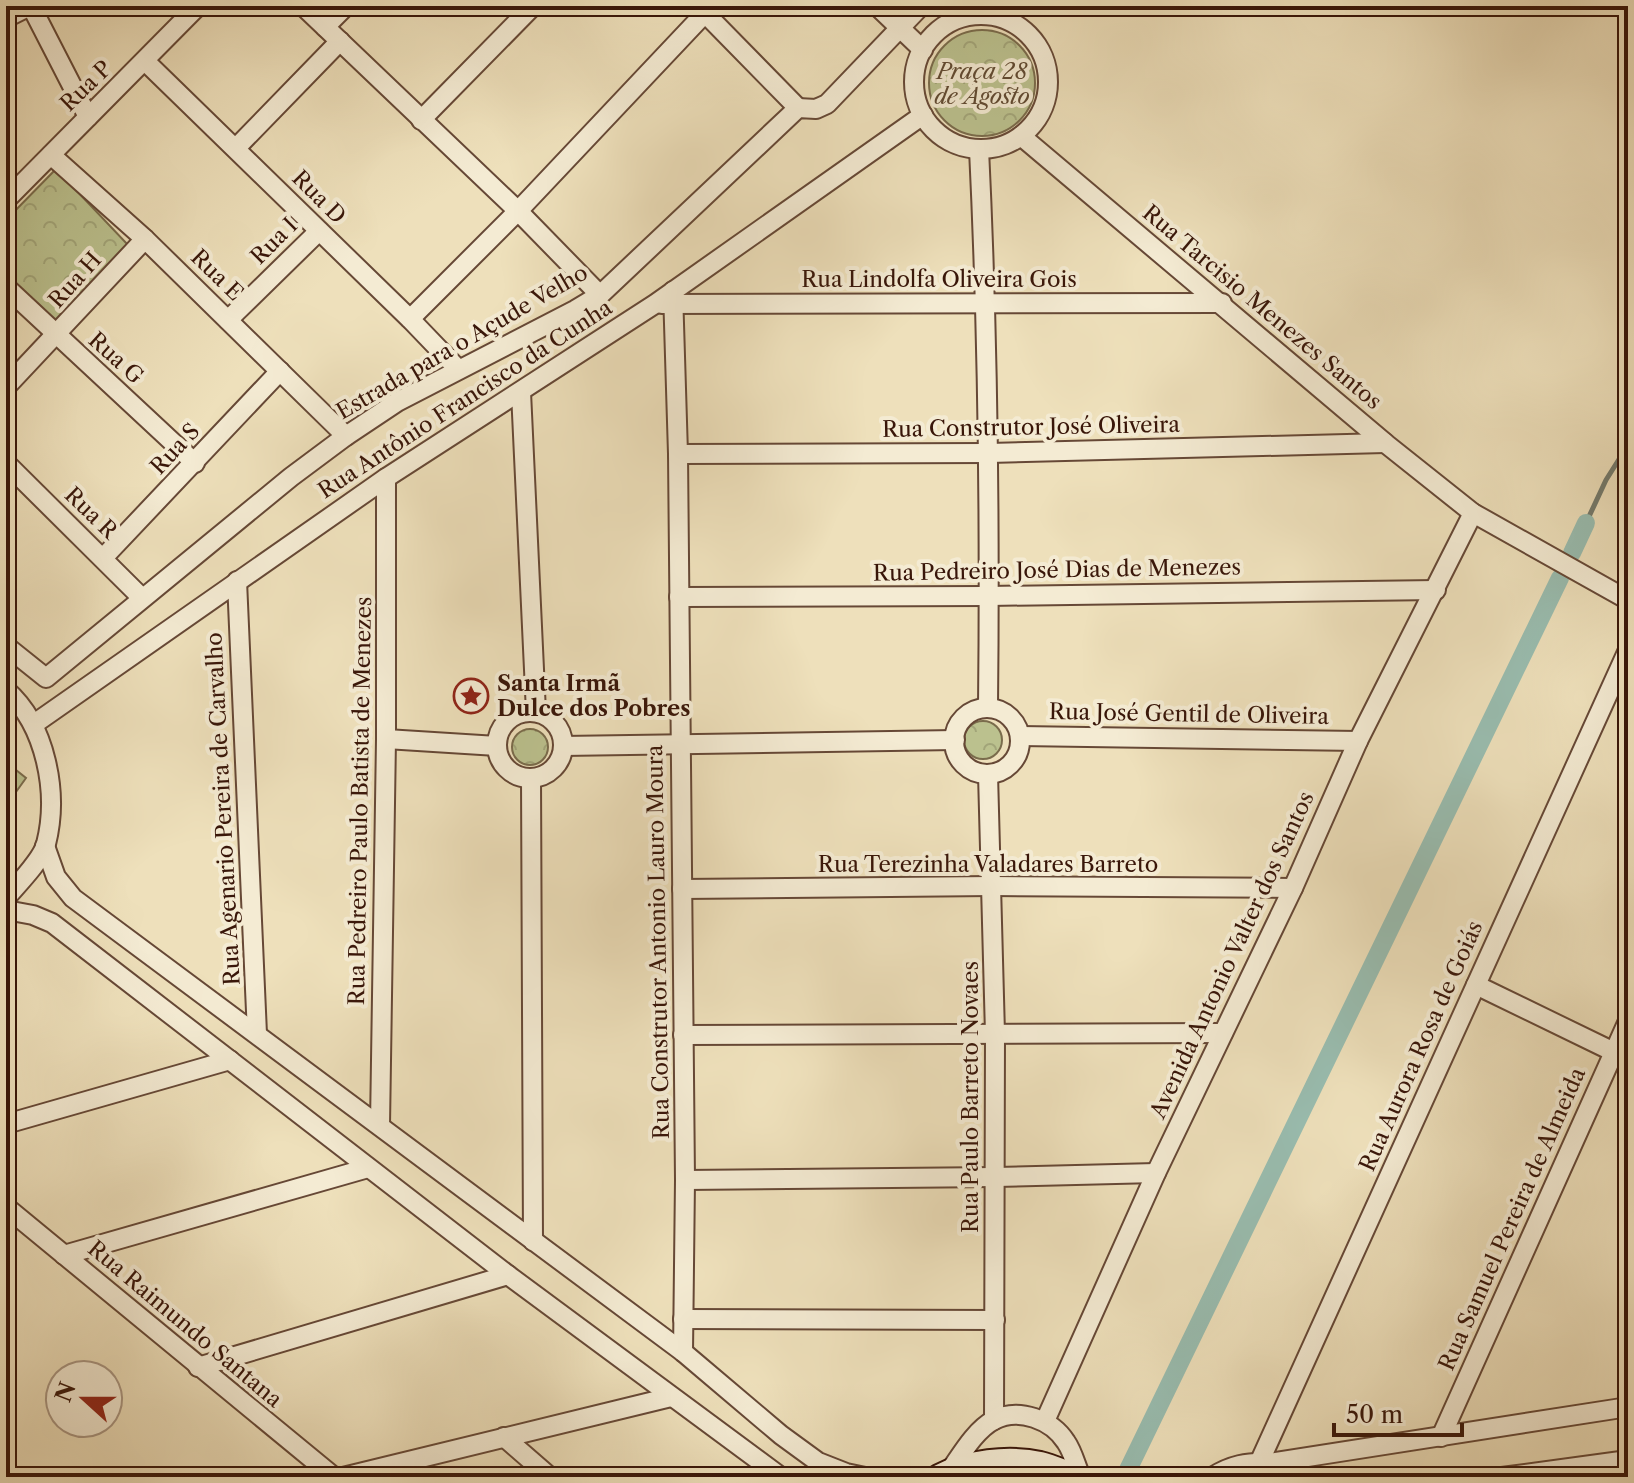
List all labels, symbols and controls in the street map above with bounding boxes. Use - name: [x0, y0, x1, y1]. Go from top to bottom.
- street label: Rua P: [55, 55, 117, 117]
- park label: Praça 28 de Agosto: [934, 58, 1030, 110]
- street label: Rua D: [287, 165, 351, 229]
- street label: Rua Tarcisio Menezes Santos: [1137, 199, 1387, 415]
- street label: Rua I: [245, 212, 303, 270]
- street label: Rua E: [185, 244, 249, 306]
- street label: Rua H: [43, 247, 107, 313]
- street label: Estrada para o Açude Velho: [331, 259, 593, 425]
- street label: Rua Lindolfa Oliveira Gois: [801, 266, 1077, 293]
- street label: Rua Antônio Francisco da Cunha: [313, 294, 617, 504]
- street label: Rua G: [83, 326, 149, 390]
- street label: Rua Construtor José Oliveira: [882, 411, 1181, 443]
- street label: Rua S: [145, 418, 205, 480]
- street label: Rua R: [59, 481, 124, 545]
- street label: Rua Pedreiro José Dias de Menezes: [873, 553, 1241, 587]
- street label: Rua Pedreiro Paulo Batista de Menezes: [343, 596, 377, 1006]
- street label: Rua Agenario Pereira de Carvalho: [200, 632, 246, 986]
- place label: Santa Irmã Dulce dos Pobres: [497, 670, 690, 722]
- place icon: Santa Irmã Dulce dos Pobres: [452, 677, 490, 715]
- street label: Rua José Gentil de Oliveira: [1049, 698, 1330, 730]
- street label: Rua Construtor Antonio Lauro Moura: [641, 744, 675, 1140]
- street label: Avenida Antonio Valter dos Santos: [1144, 787, 1320, 1124]
- street label: Rua Terezinha Valadares Barreto: [818, 851, 1158, 878]
- street label: Rua Aurora Rosa de Goiás: [1354, 917, 1488, 1175]
- street label: Rua Paulo Barreto Novaes: [957, 961, 984, 1233]
- street label: Rua Samuel Pereira de Almeida: [1433, 1063, 1591, 1375]
- street label: Rua Raimundo Santana: [82, 1235, 288, 1413]
- north arrow: [44, 1359, 124, 1439]
- text: N: [50, 1378, 82, 1406]
- scale bar: [1334, 1387, 1462, 1437]
- text: 50 m: [1346, 1400, 1403, 1429]

